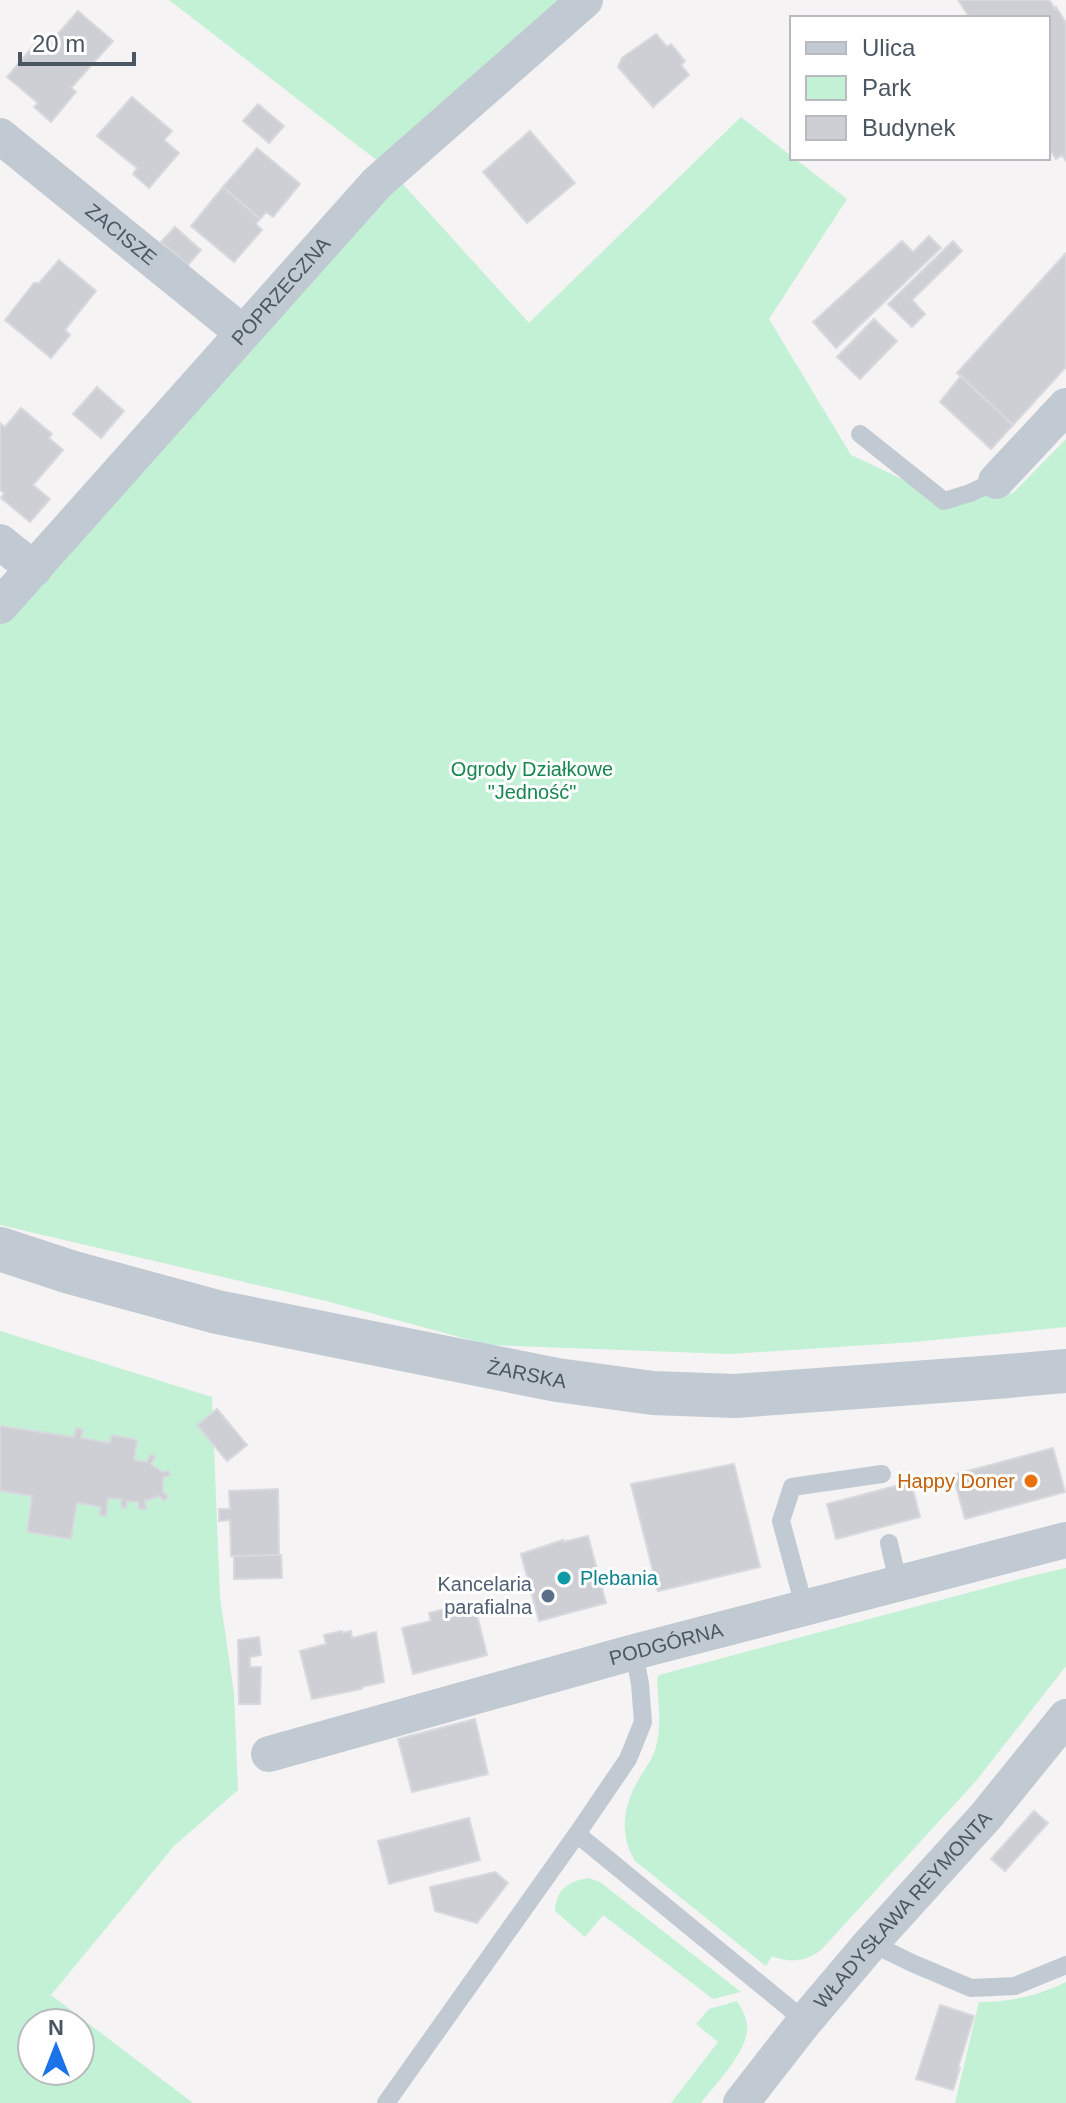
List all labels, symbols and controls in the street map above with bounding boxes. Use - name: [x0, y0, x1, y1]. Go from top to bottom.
- scale bar: [20, 16, 134, 66]
- legend: [790, 16, 1050, 160]
- text: 20 m: [32, 30, 85, 57]
- text: Ulica: [862, 34, 916, 61]
- text: Park: [862, 74, 912, 101]
- text: Budynek: [862, 114, 956, 141]
- street label: ZACISZE: [81, 199, 161, 269]
- street label: POPRZECZNA: [227, 232, 335, 349]
- park label: Ogrody Działkowe "Jedność": [451, 758, 613, 803]
- street label: ŻARSKA: [485, 1355, 568, 1392]
- place label: Happy Doner: [897, 1470, 1015, 1492]
- marker: Happy Doner: [1022, 1472, 1040, 1490]
- place label: Plebania: [580, 1567, 659, 1589]
- marker: Plebania: [555, 1569, 573, 1587]
- place label: Kancelaria parafialna: [437, 1573, 533, 1618]
- marker: Kancelaria parafialna: [539, 1587, 557, 1605]
- street label: PODGÓRNA: [607, 1618, 726, 1669]
- street label: WŁADYSŁAWA REYMONTA: [809, 1806, 996, 2013]
- north arrow: [16, 2007, 96, 2087]
- text: N: [48, 2015, 64, 2040]

